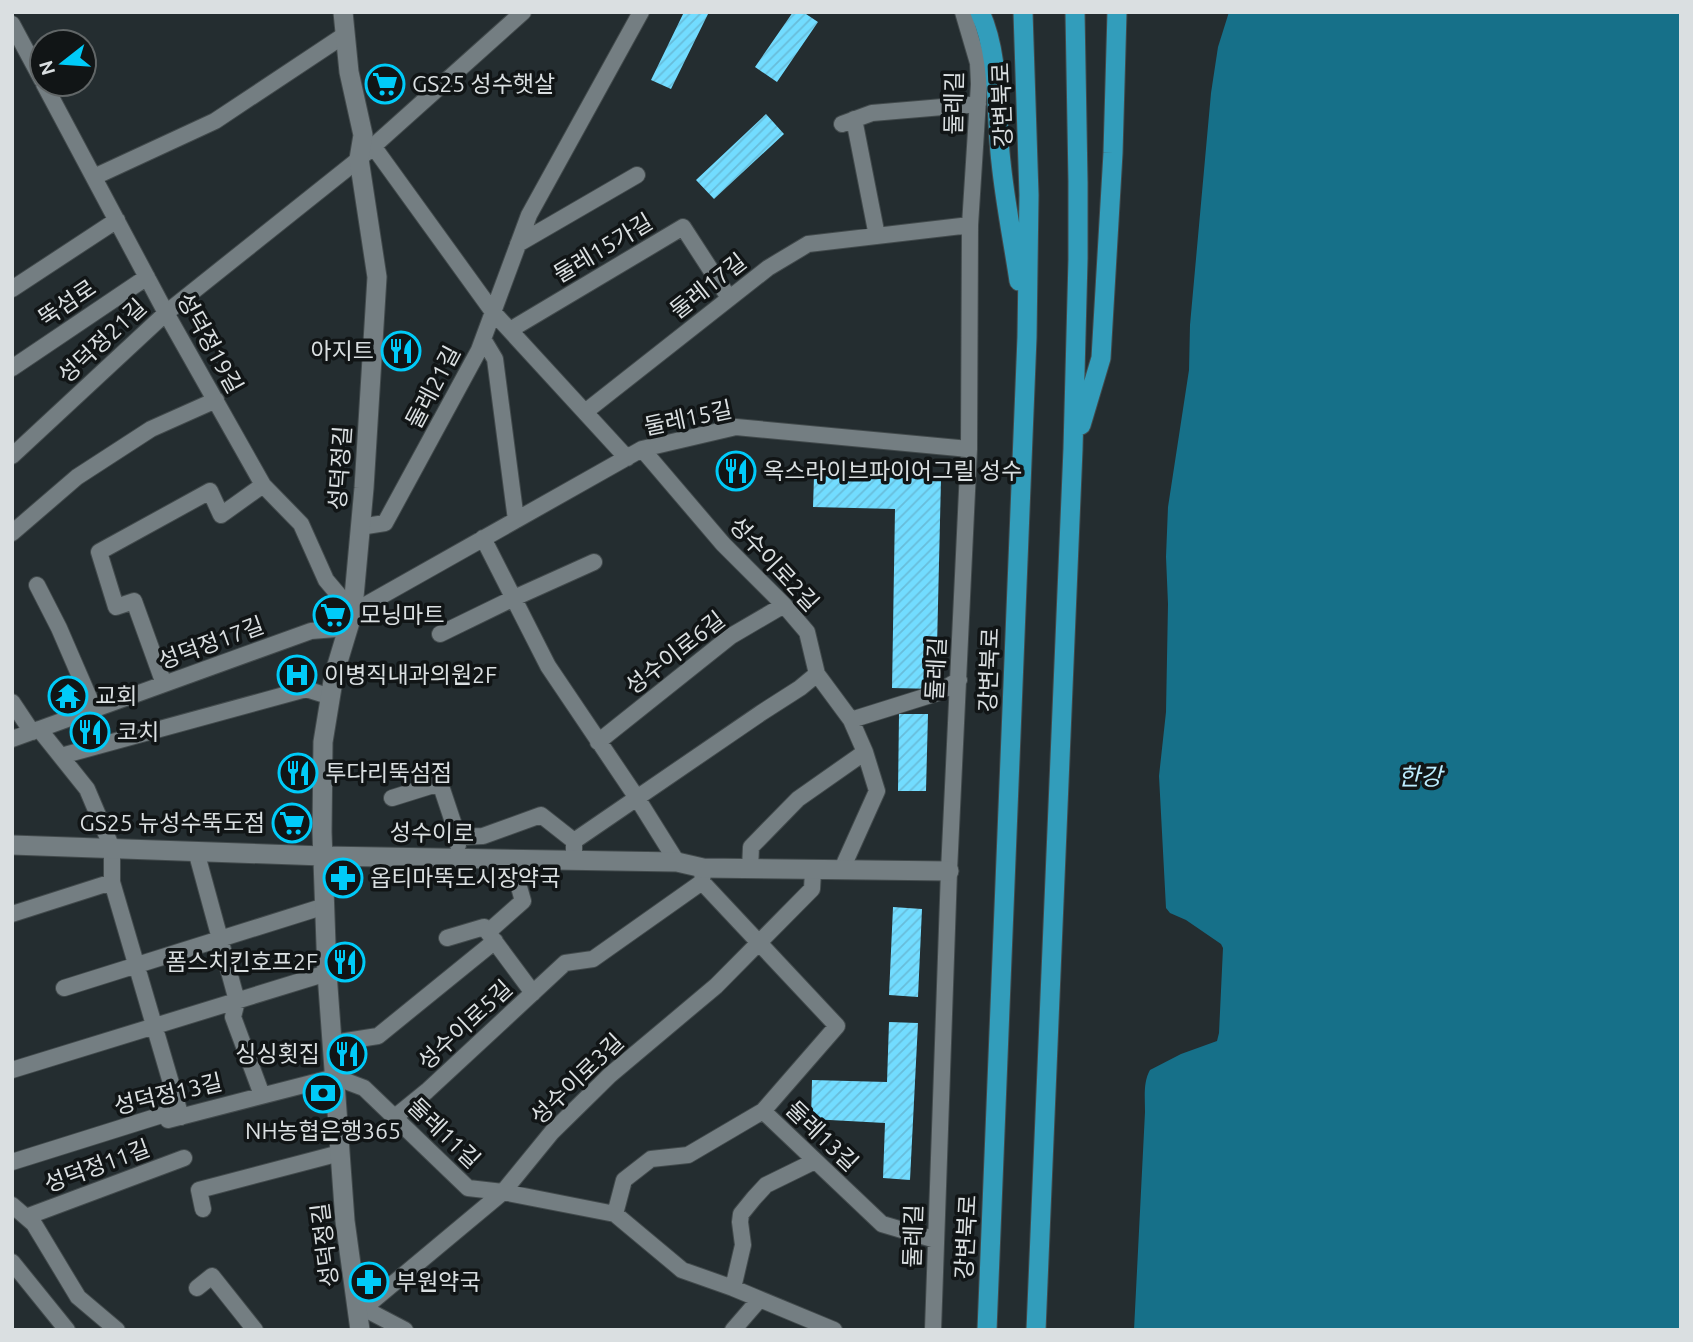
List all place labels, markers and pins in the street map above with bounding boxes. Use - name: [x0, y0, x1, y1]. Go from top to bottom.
- supermarket icon: GS25 성수햇살: [364, 63, 406, 105]
- place label: GS25 성수햇살: [412, 71, 555, 96]
- restaurant icon: 아지트: [380, 330, 422, 372]
- place label: 아지트: [311, 338, 374, 363]
- restaurant icon: 옥스라이브파이어그릴 성수: [715, 450, 757, 492]
- place label: 옥스라이브파이어그릴 성수: [763, 458, 1022, 483]
- supermarket icon: 모닝마트: [312, 594, 354, 636]
- place label: 모닝마트: [360, 602, 445, 627]
- hospital icon: 이병직내과의원2F: [276, 654, 318, 696]
- place label: 이병직내과의원2F: [324, 662, 497, 687]
- temple icon: 교회: [47, 675, 89, 717]
- place label: 교회: [95, 683, 137, 708]
- restaurant icon: 코치: [69, 711, 111, 753]
- place label: 코치: [117, 719, 159, 744]
- restaurant icon: 투다리뚝섬점: [277, 752, 319, 794]
- place label: 투다리뚝섬점: [325, 760, 452, 785]
- supermarket icon: GS25 뉴성수뚝도점: [271, 802, 313, 844]
- place label: GS25 뉴성수뚝도점: [80, 810, 265, 835]
- pharmacy icon: 옵티마뚝도시장약국: [322, 857, 364, 899]
- place label: 옵티마뚝도시장약국: [370, 865, 560, 890]
- restaurant icon: 폼스치킨호프2F: [324, 941, 366, 983]
- place label: 폼스치킨호프2F: [166, 949, 318, 974]
- restaurant icon: 싱싱횟집: [326, 1033, 368, 1075]
- place label: 싱싱횟집: [235, 1041, 320, 1066]
- bank icon: NH농협은행365: [302, 1072, 344, 1114]
- place label: NH농협은행365: [245, 1118, 401, 1143]
- pharmacy icon: 부원약국: [348, 1261, 390, 1303]
- place label: 부원약국: [396, 1269, 481, 1294]

